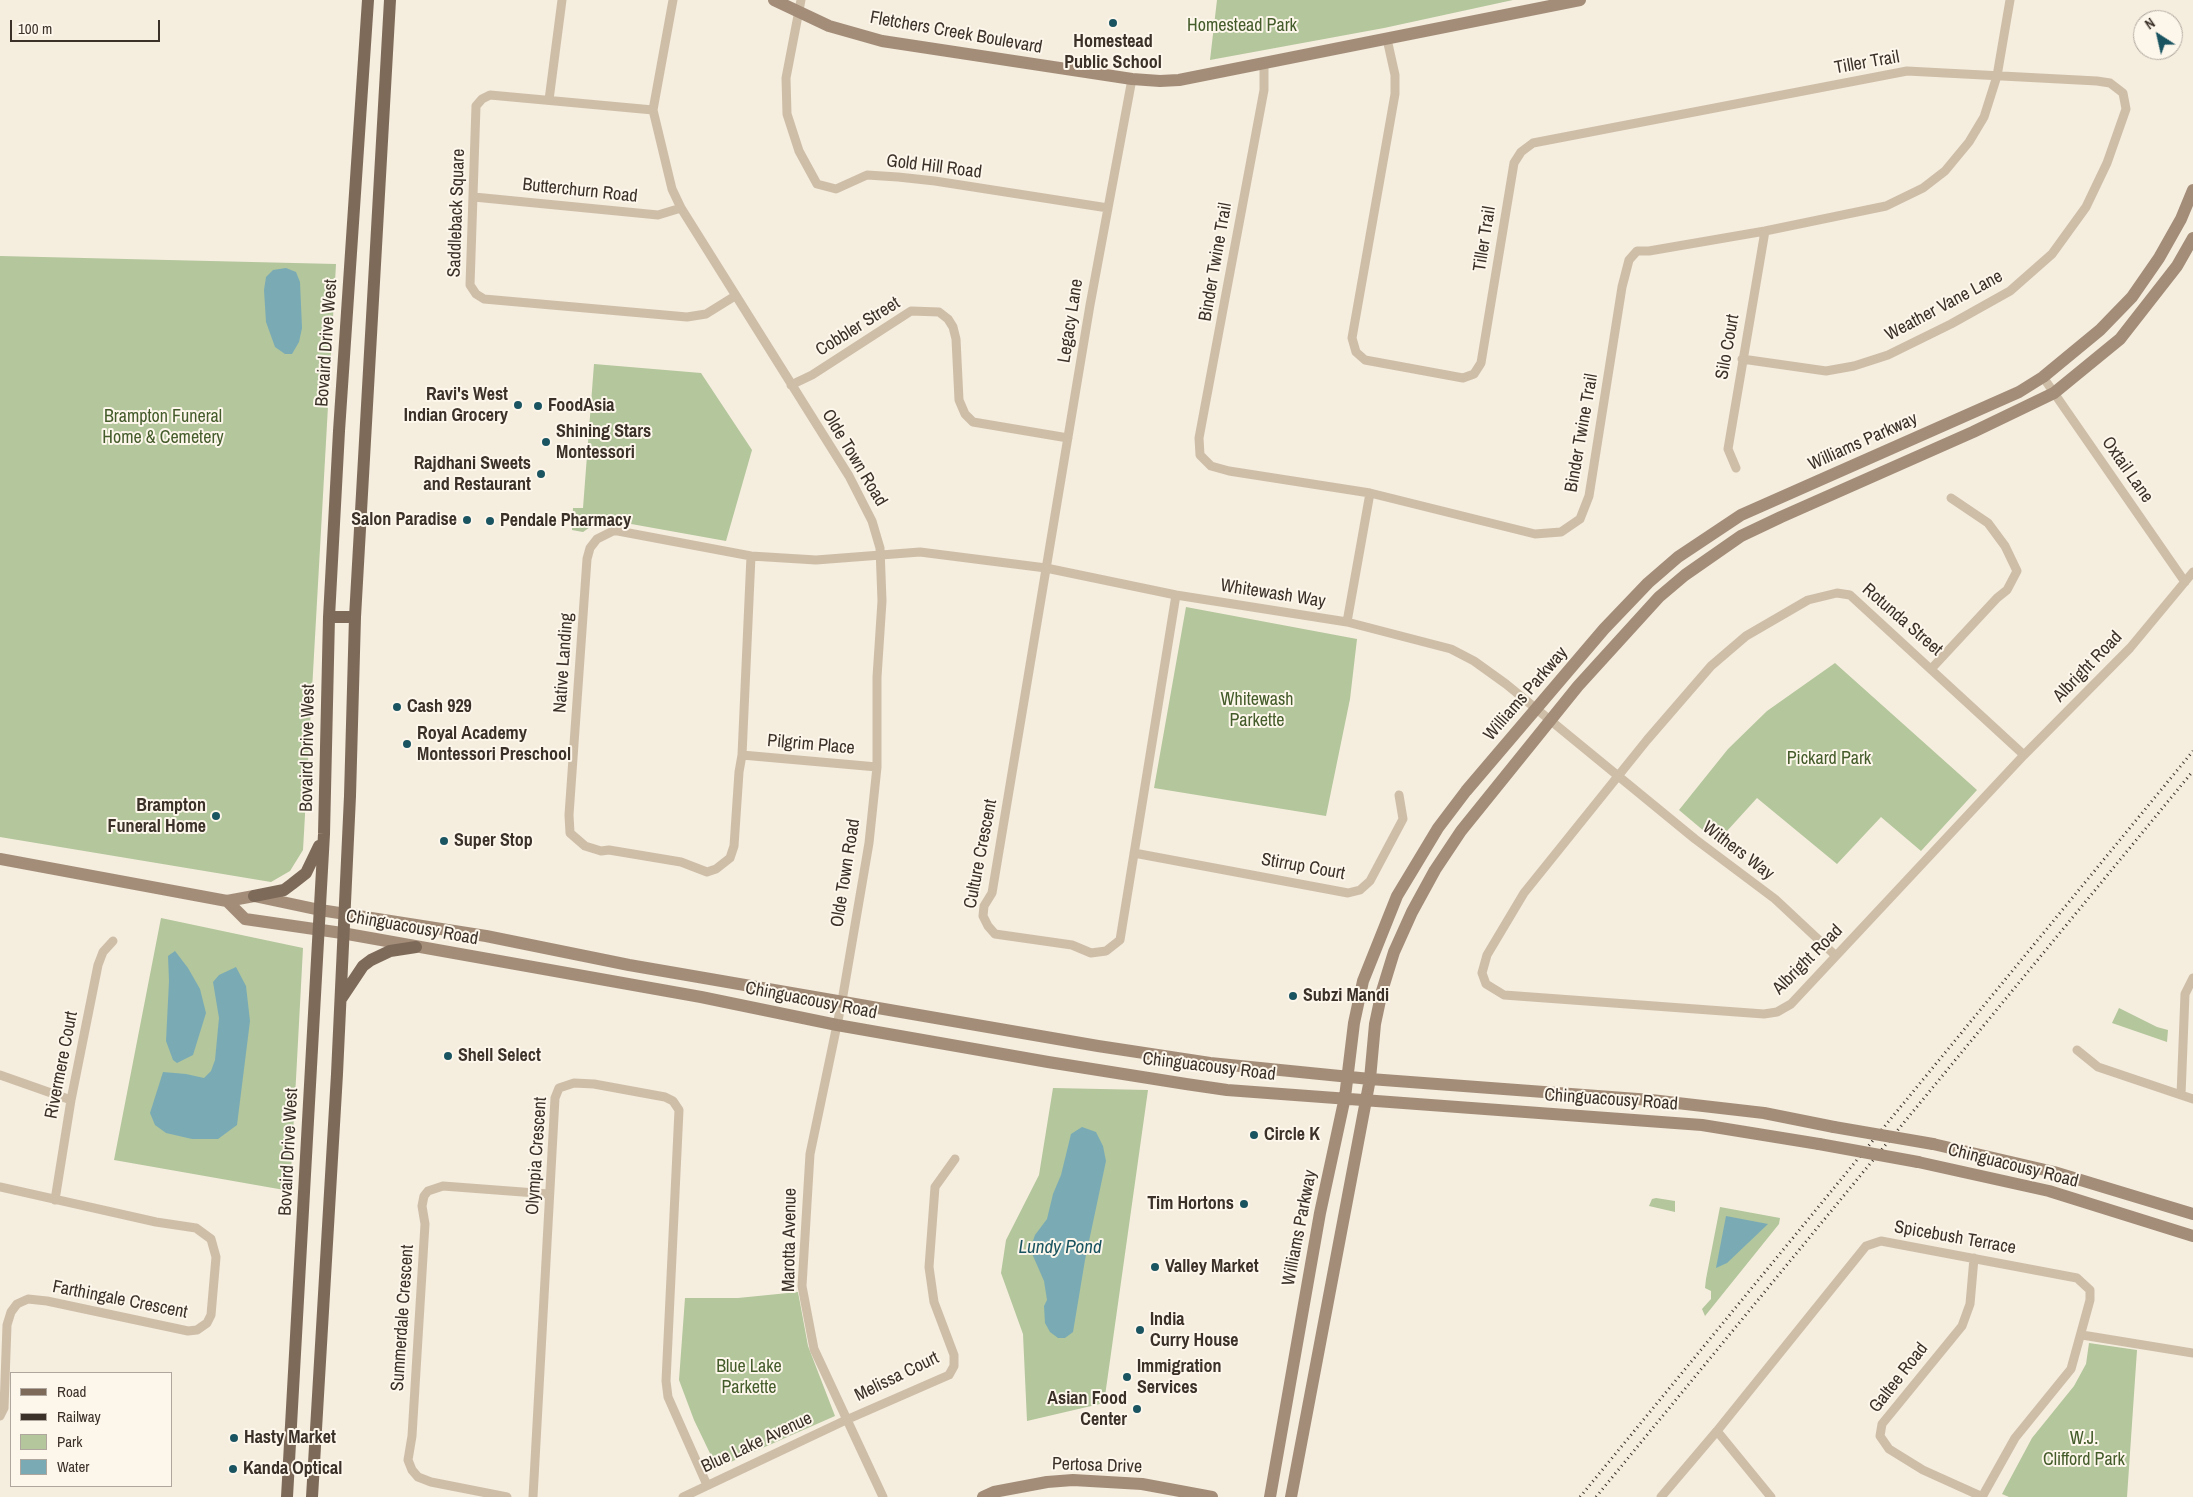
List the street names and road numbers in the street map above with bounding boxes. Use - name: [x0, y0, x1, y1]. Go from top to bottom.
- street label: Fletchers Creek Boulevard: [868, 7, 1044, 59]
- street label: Tiller Trail: [1833, 47, 1901, 79]
- street label: Saddleback Square: [444, 148, 470, 278]
- street label: Gold Hill Road: [885, 150, 983, 184]
- street label: Butterchurn Road: [521, 174, 639, 208]
- street label: Binder Twine Trail: [1195, 201, 1237, 323]
- street label: Tiller Trail: [1469, 205, 1501, 273]
- street label: Weather Vane Lane: [1882, 266, 2006, 346]
- street label: Legacy Lane: [1054, 278, 1088, 364]
- street label: Bovaird Drive West: [312, 279, 342, 407]
- street label: Cobbler Street: [812, 293, 904, 361]
- street label: Silo Court: [1712, 313, 1744, 381]
- street label: Binder Twine Trail: [1561, 372, 1603, 494]
- street label: Olde Town Road: [817, 406, 891, 510]
- street label: Williams Parkway: [1805, 408, 1921, 476]
- street label: Oxtail Lane: [2097, 433, 2157, 507]
- street label: Whitewash Way: [1219, 575, 1327, 613]
- street label: Rotunda Street: [1857, 579, 1947, 661]
- street label: Native Landing: [550, 612, 578, 714]
- street label: Albright Road: [2049, 627, 2127, 707]
- street label: Williams Parkway: [1479, 643, 1573, 745]
- street label: Bovaird Drive West: [296, 684, 320, 812]
- street label: Pilgrim Place: [766, 730, 856, 760]
- street label: Culture Crescent: [960, 798, 1002, 910]
- street label: Olde Town Road: [827, 817, 865, 929]
- street label: Withers Way: [1698, 817, 1778, 885]
- street label: Stirrup Court: [1260, 849, 1346, 885]
- street label: Chinguacousy Road: [344, 906, 480, 950]
- street label: Albright Road: [1768, 920, 1848, 1000]
- street label: Chinguacousy Road: [743, 978, 879, 1024]
- street label: Rivermere Court: [41, 1009, 83, 1121]
- street label: Chinguacousy Road: [1141, 1048, 1277, 1086]
- street label: Chinguacousy Road: [1544, 1085, 1678, 1115]
- street label: Bovaird Drive West: [275, 1088, 303, 1216]
- street label: Olympia Crescent: [522, 1096, 552, 1216]
- street label: Chinguacousy Road: [1946, 1139, 2080, 1193]
- street label: Williams Parkway: [1278, 1168, 1322, 1288]
- street label: Marotta Avenue: [778, 1188, 802, 1292]
- street label: Spicebush Terrace: [1893, 1217, 2017, 1259]
- street label: Summerdale Crescent: [387, 1244, 419, 1392]
- street label: Farthingale Crescent: [51, 1276, 189, 1324]
- street label: Galtee Road: [1865, 1339, 1933, 1417]
- street label: Melissa Court: [851, 1347, 943, 1407]
- street label: Blue Lake Avenue: [698, 1408, 816, 1478]
- street label: Pertosa Drive: [1052, 1454, 1142, 1478]

